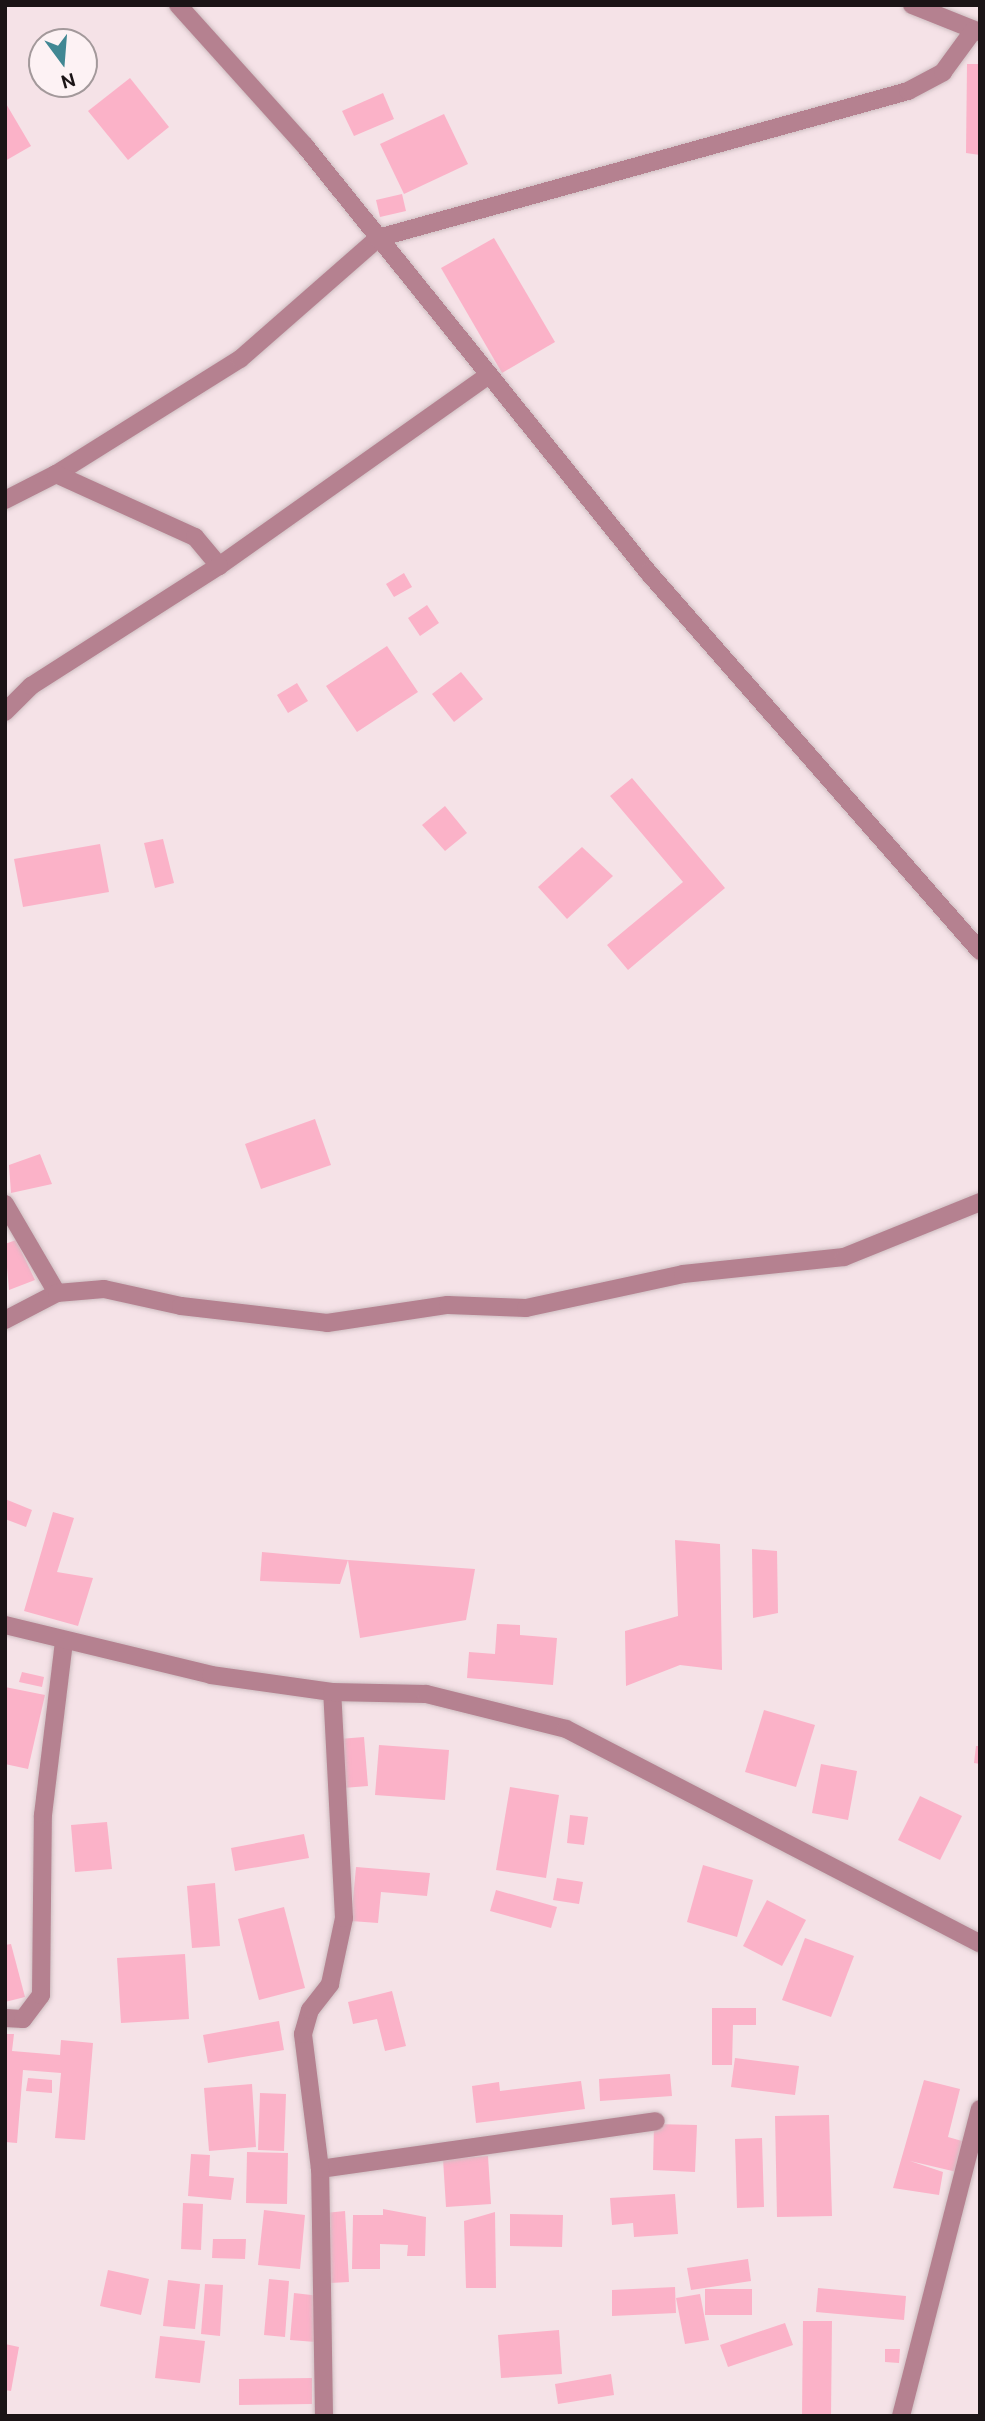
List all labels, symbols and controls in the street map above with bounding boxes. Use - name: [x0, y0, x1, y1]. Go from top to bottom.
- north arrow: [28, 28, 98, 98]
- text: N: [58, 69, 78, 94]

